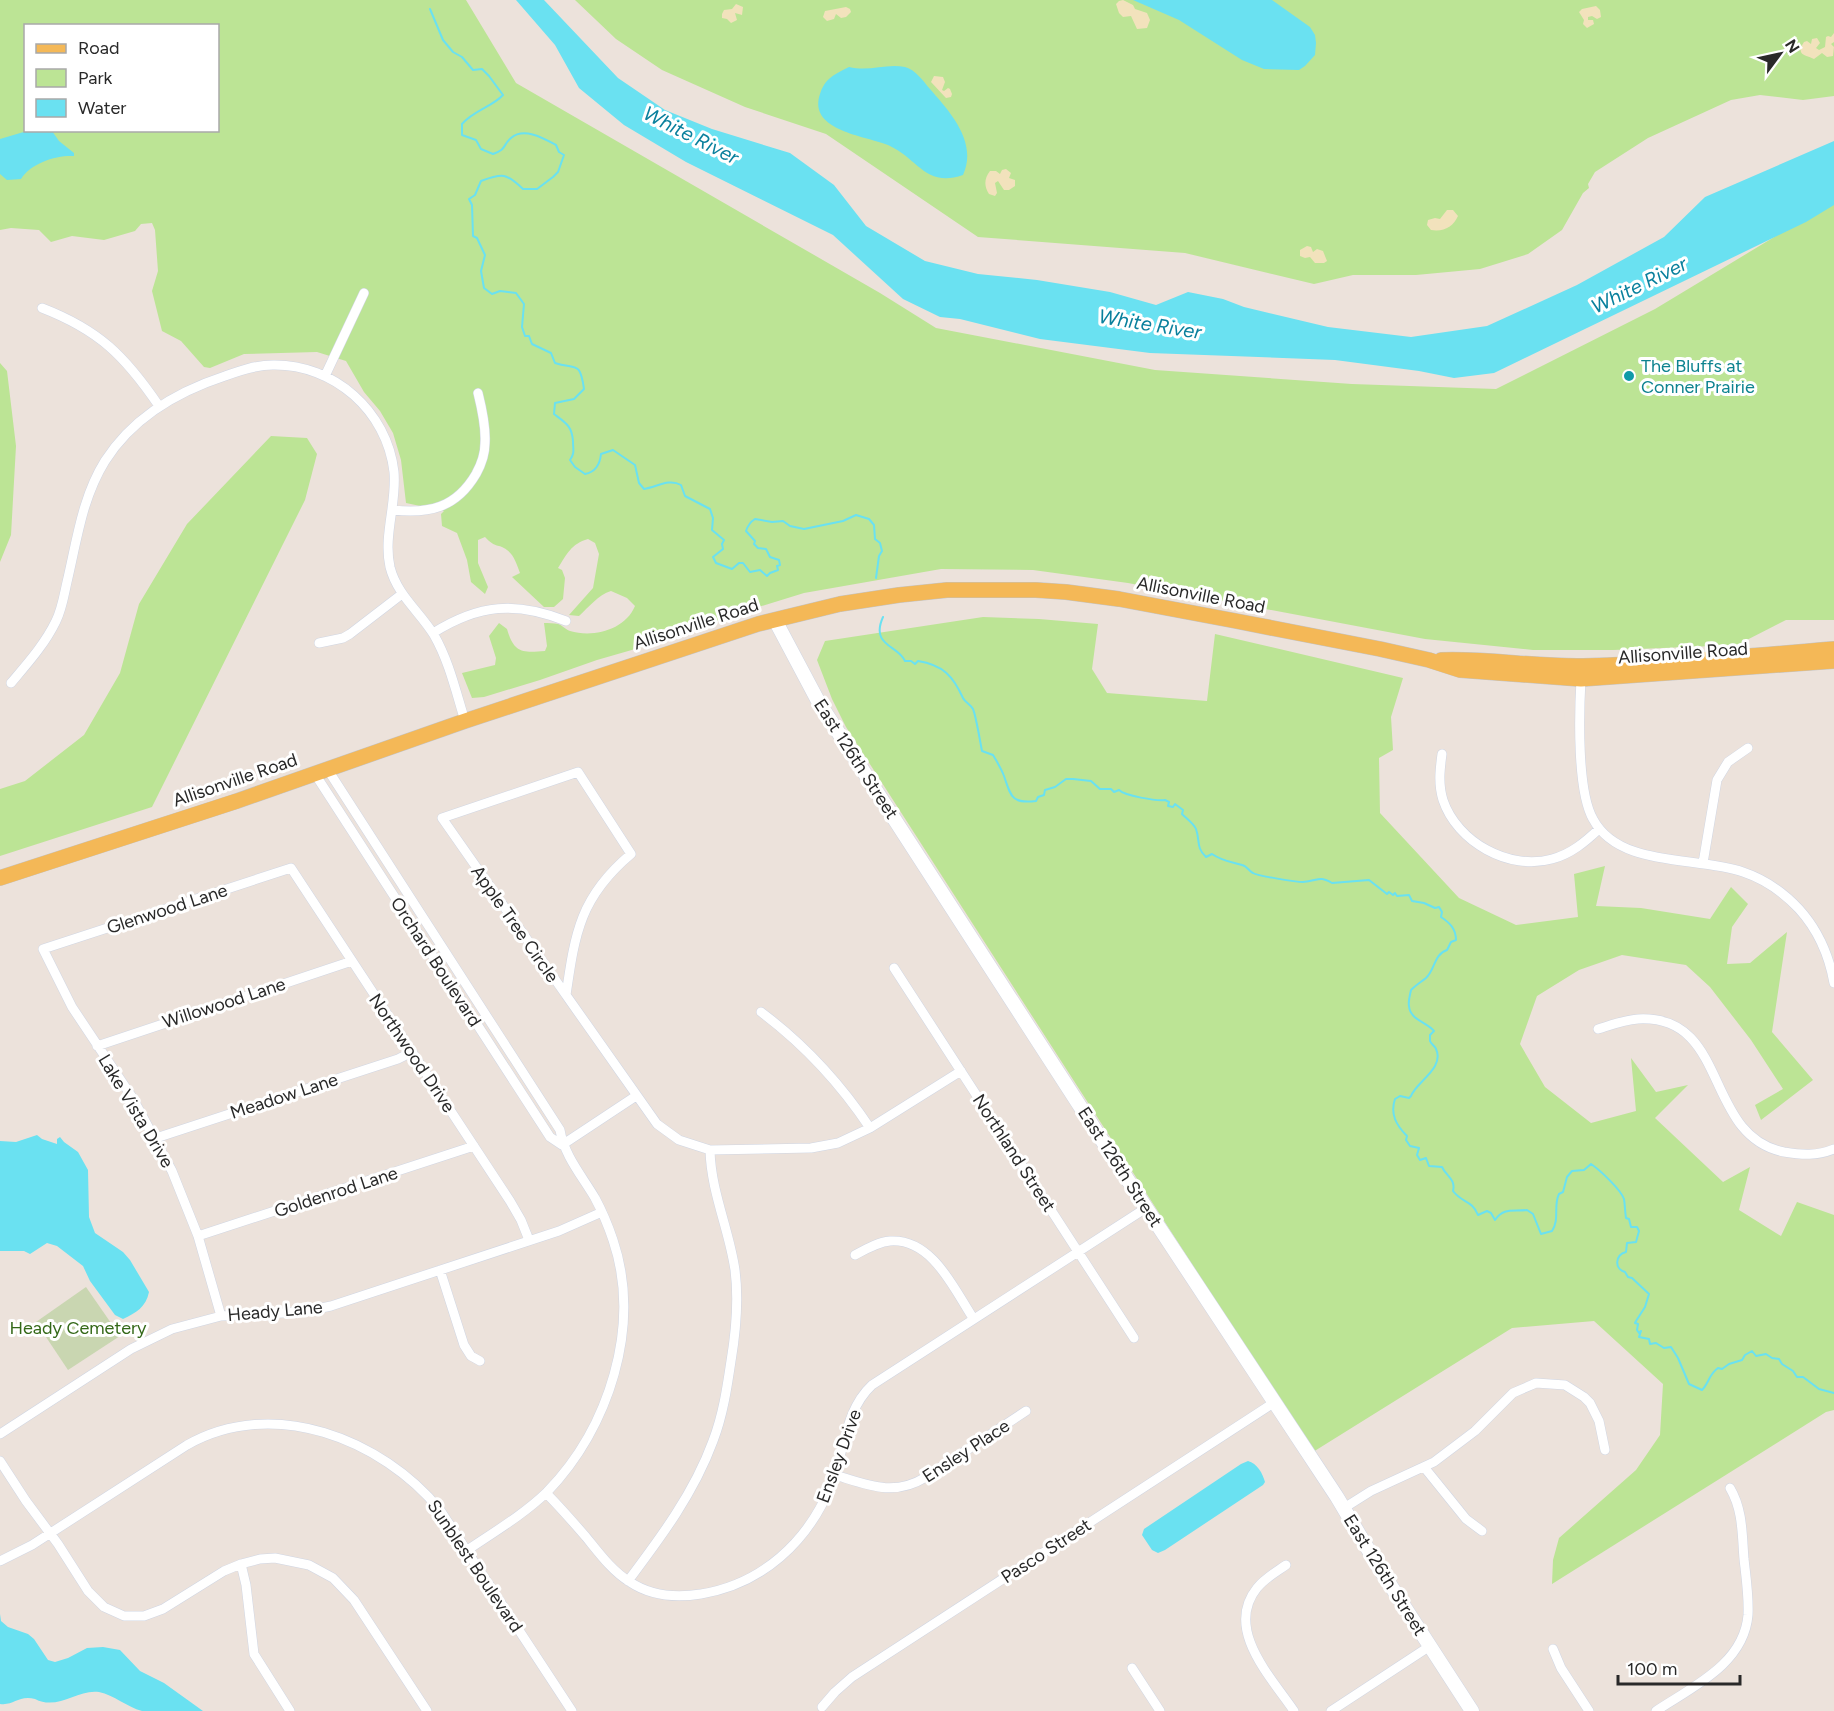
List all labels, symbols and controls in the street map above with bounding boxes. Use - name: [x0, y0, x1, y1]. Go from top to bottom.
- legend: [24, 24, 219, 132]
- north arrow: [1750, 24, 1810, 84]
- text: N: [1781, 36, 1803, 56]
- text: Road: [78, 37, 119, 59]
- text: Park: [78, 67, 113, 89]
- text: Water: [78, 97, 126, 119]
- water label: White River: [639, 101, 744, 170]
- water label: White River: [1587, 251, 1692, 319]
- water label: White River: [1097, 304, 1204, 344]
- place label: The Bluffs at Conner Prairie: [1641, 355, 1755, 398]
- marker: The Bluffs at Conner Prairie: [1622, 369, 1636, 383]
- street label: Allisonville Road: [1135, 572, 1267, 618]
- street label: Allisonville Road: [631, 593, 761, 655]
- street label: Allisonville Road: [1617, 637, 1749, 669]
- street label: East 126th Street: [809, 695, 903, 823]
- street label: Allisonville Road: [170, 748, 300, 812]
- street label: Apple Tree Circle: [466, 861, 564, 987]
- street label: Glenwood Lane: [104, 879, 230, 939]
- street label: Orchard Boulevard: [386, 893, 486, 1031]
- street label: Willowood Lane: [160, 973, 288, 1033]
- street label: Northwood Drive: [364, 989, 460, 1117]
- street label: Lake Vista Drive: [94, 1050, 179, 1172]
- street label: Meadow Lane: [227, 1068, 341, 1124]
- street label: Northland Street: [968, 1090, 1060, 1216]
- street label: East 126th Street: [1073, 1103, 1167, 1231]
- street label: Goldenrod Lane: [272, 1162, 401, 1222]
- street label: Heady Lane: [227, 1296, 324, 1326]
- park label: Heady Cemetery: [9, 1317, 147, 1339]
- street label: Ensley Drive: [812, 1406, 866, 1506]
- street label: Ensley Place: [918, 1415, 1014, 1487]
- street label: Sunblest Boulevard: [423, 1496, 527, 1636]
- street label: East 126th Street: [1339, 1510, 1431, 1640]
- street label: Pasco Street: [997, 1514, 1095, 1588]
- scale bar: [1618, 1648, 1740, 1686]
- text: 100 m: [1627, 1658, 1677, 1680]

